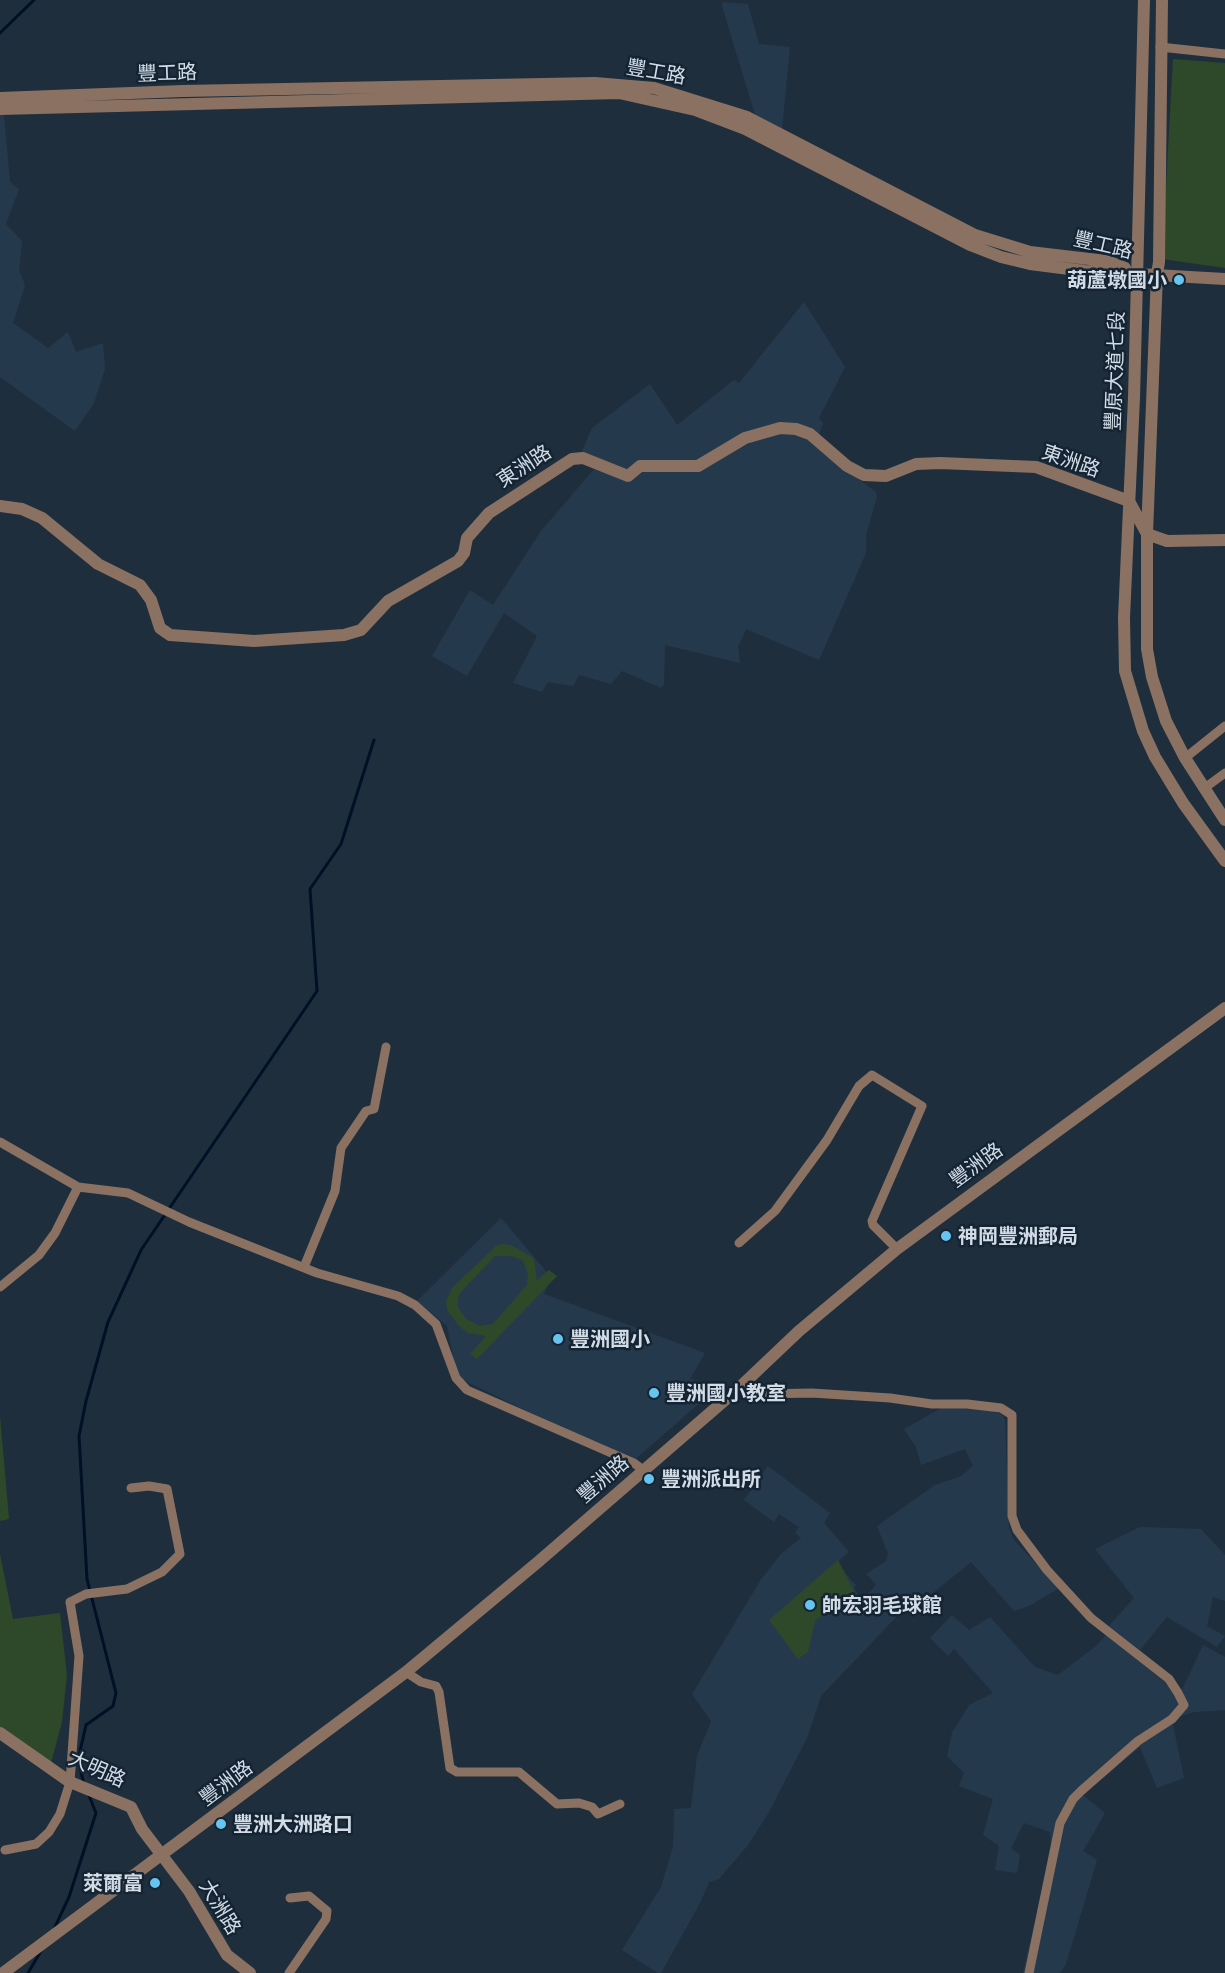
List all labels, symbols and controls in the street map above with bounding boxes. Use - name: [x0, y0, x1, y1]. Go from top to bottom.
- street label: 豐工路: [624, 55, 688, 89]
- street label: 豐工路: [137, 60, 197, 86]
- street label: 豐工路: [1071, 227, 1135, 263]
- place label: 葫蘆墩國小: [1067, 268, 1167, 292]
- marker: 葫蘆墩國小: [1172, 273, 1186, 287]
- street label: 豐原大道七段: [1101, 311, 1129, 431]
- street label: 東洲路: [492, 440, 556, 492]
- street label: 東洲路: [1039, 440, 1103, 482]
- street label: 豐洲路: [945, 1138, 1007, 1192]
- place label: 神岡豐洲郵局: [958, 1224, 1078, 1248]
- marker: 神岡豐洲郵局: [939, 1229, 953, 1243]
- place label: 豐洲國小: [570, 1327, 650, 1351]
- marker: 豐洲國小: [551, 1332, 565, 1346]
- place label: 豐洲國小教室: [666, 1381, 786, 1405]
- marker: 豐洲國小教室: [647, 1386, 661, 1400]
- street label: 豐洲路: [572, 1450, 634, 1508]
- place label: 豐洲派出所: [661, 1467, 761, 1491]
- marker: 豐洲派出所: [642, 1472, 656, 1486]
- place label: 帥宏羽毛球館: [822, 1593, 942, 1617]
- marker: 帥宏羽毛球館: [803, 1598, 817, 1612]
- street label: 大明路: [65, 1746, 129, 1792]
- street label: 豐洲路: [195, 1755, 257, 1811]
- place label: 豐洲大洲路口: [233, 1812, 353, 1836]
- marker: 豐洲大洲路口: [214, 1817, 228, 1831]
- place label: 萊爾富: [83, 1871, 143, 1895]
- street label: 大洲路: [194, 1875, 246, 1939]
- marker: 萊爾富: [148, 1876, 162, 1890]

